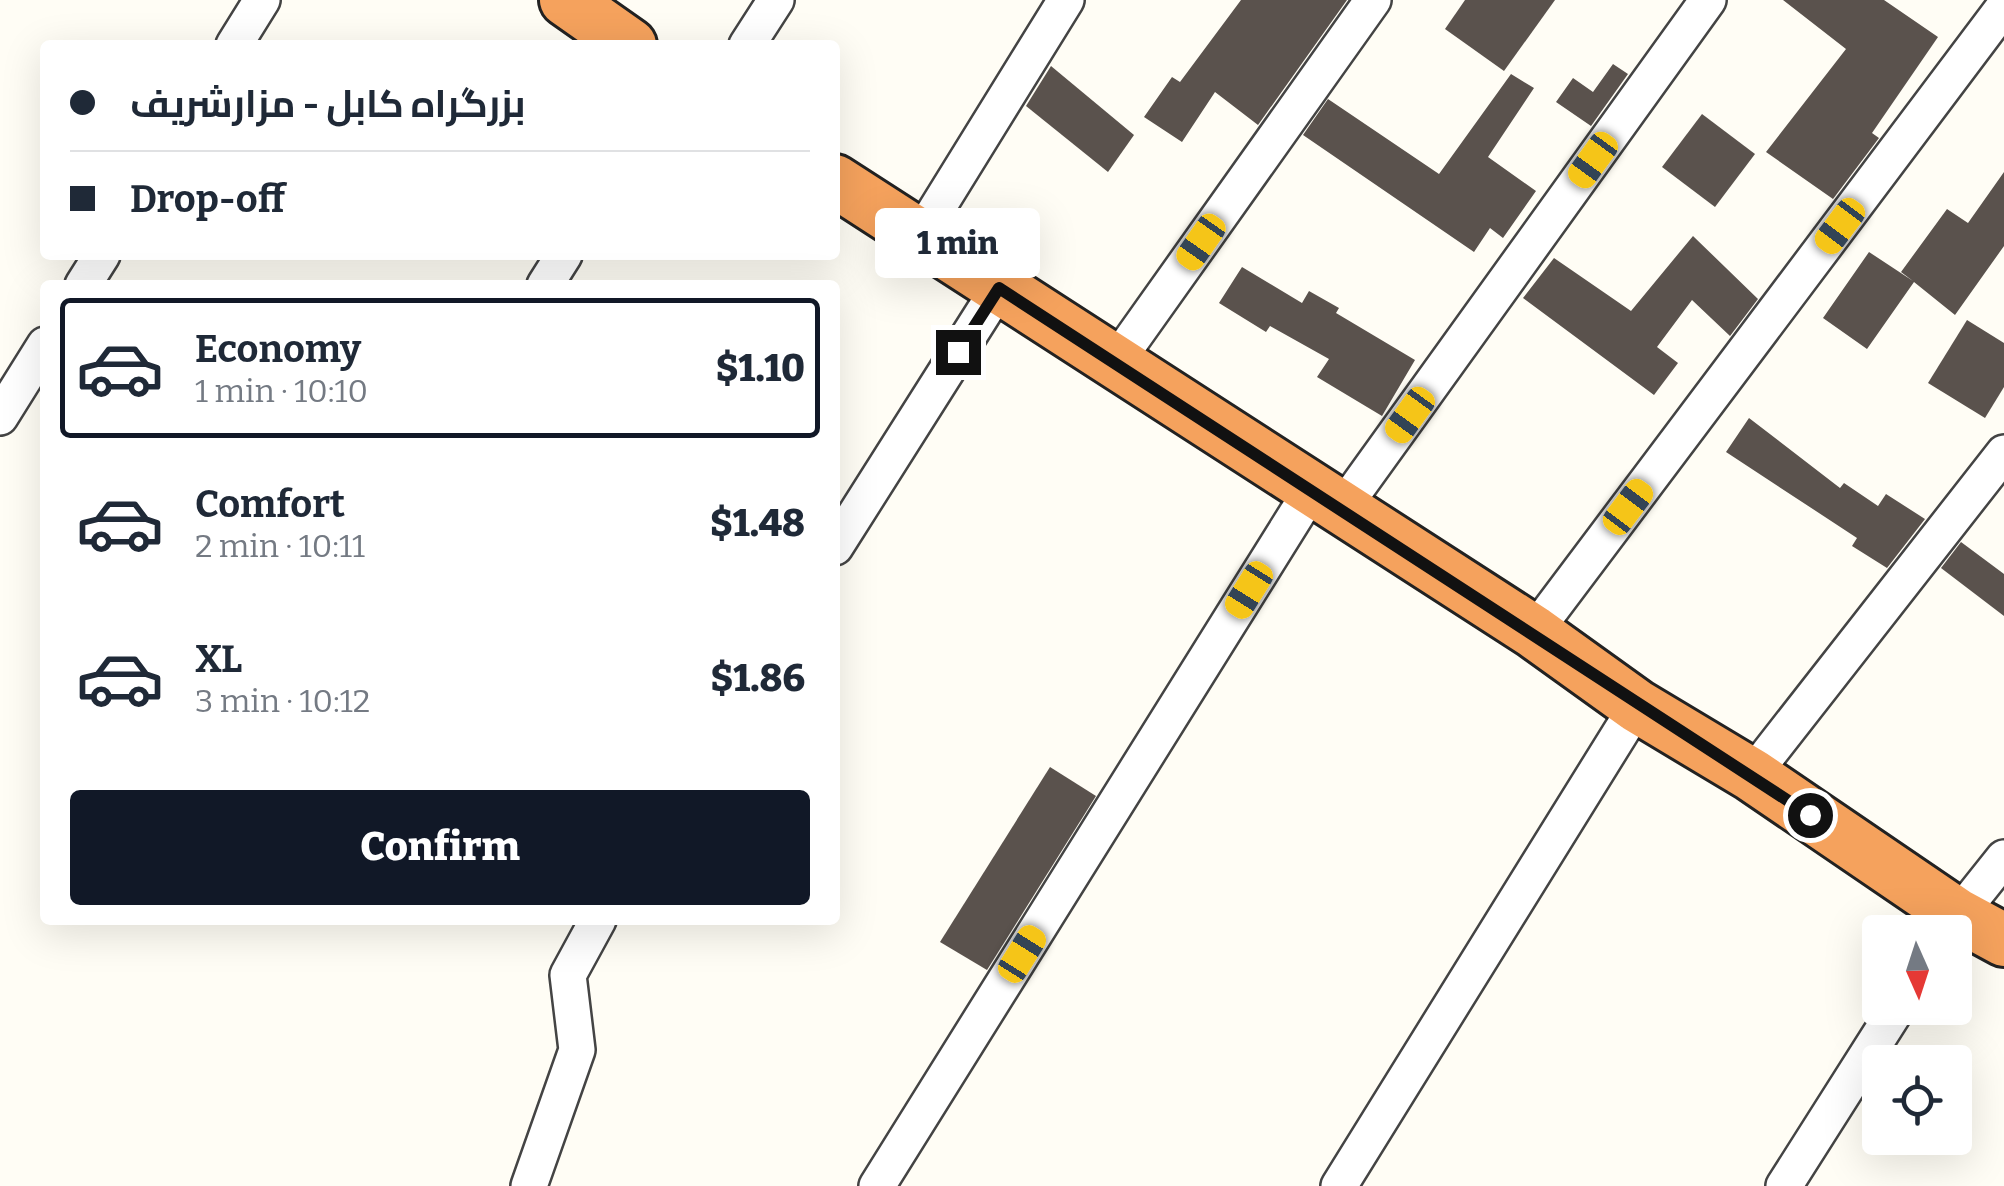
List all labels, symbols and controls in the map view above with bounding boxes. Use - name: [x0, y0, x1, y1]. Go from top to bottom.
- text: بزرگراه کابل - مزارشریف: [130, 81, 526, 127]
- car: [1563, 127, 1623, 193]
- text: Drop-off: [130, 176, 285, 222]
- car: [1810, 193, 1870, 259]
- callout: 1 min: [876, 207, 1040, 277]
- car: [1172, 209, 1230, 275]
- text: 1 min: [917, 224, 998, 262]
- icon: car: [75, 323, 165, 413]
- text: Economy: [195, 326, 361, 372]
- route end: [936, 330, 981, 375]
- text: $1.10: [716, 345, 805, 391]
- text: 1 min · 10:10: [195, 372, 368, 410]
- car: [1380, 382, 1440, 448]
- car: [1598, 474, 1658, 540]
- icon: car: [75, 478, 165, 568]
- text: Comfort: [195, 481, 345, 527]
- text: $1.48: [710, 500, 805, 546]
- text: 2 min · 10:11: [195, 527, 365, 565]
- car: [1220, 557, 1278, 623]
- icon: car: [75, 633, 165, 723]
- text: XL: [195, 636, 242, 682]
- text: $1.86: [711, 655, 805, 701]
- text: 3 min · 10:12: [195, 682, 370, 720]
- button: Confirm: [70, 790, 810, 905]
- route start: [1788, 793, 1833, 838]
- north arrow: [1862, 915, 1972, 1025]
- map controls: [1862, 915, 1972, 1155]
- car: [993, 921, 1051, 987]
- button: locate: [1862, 1045, 1972, 1155]

